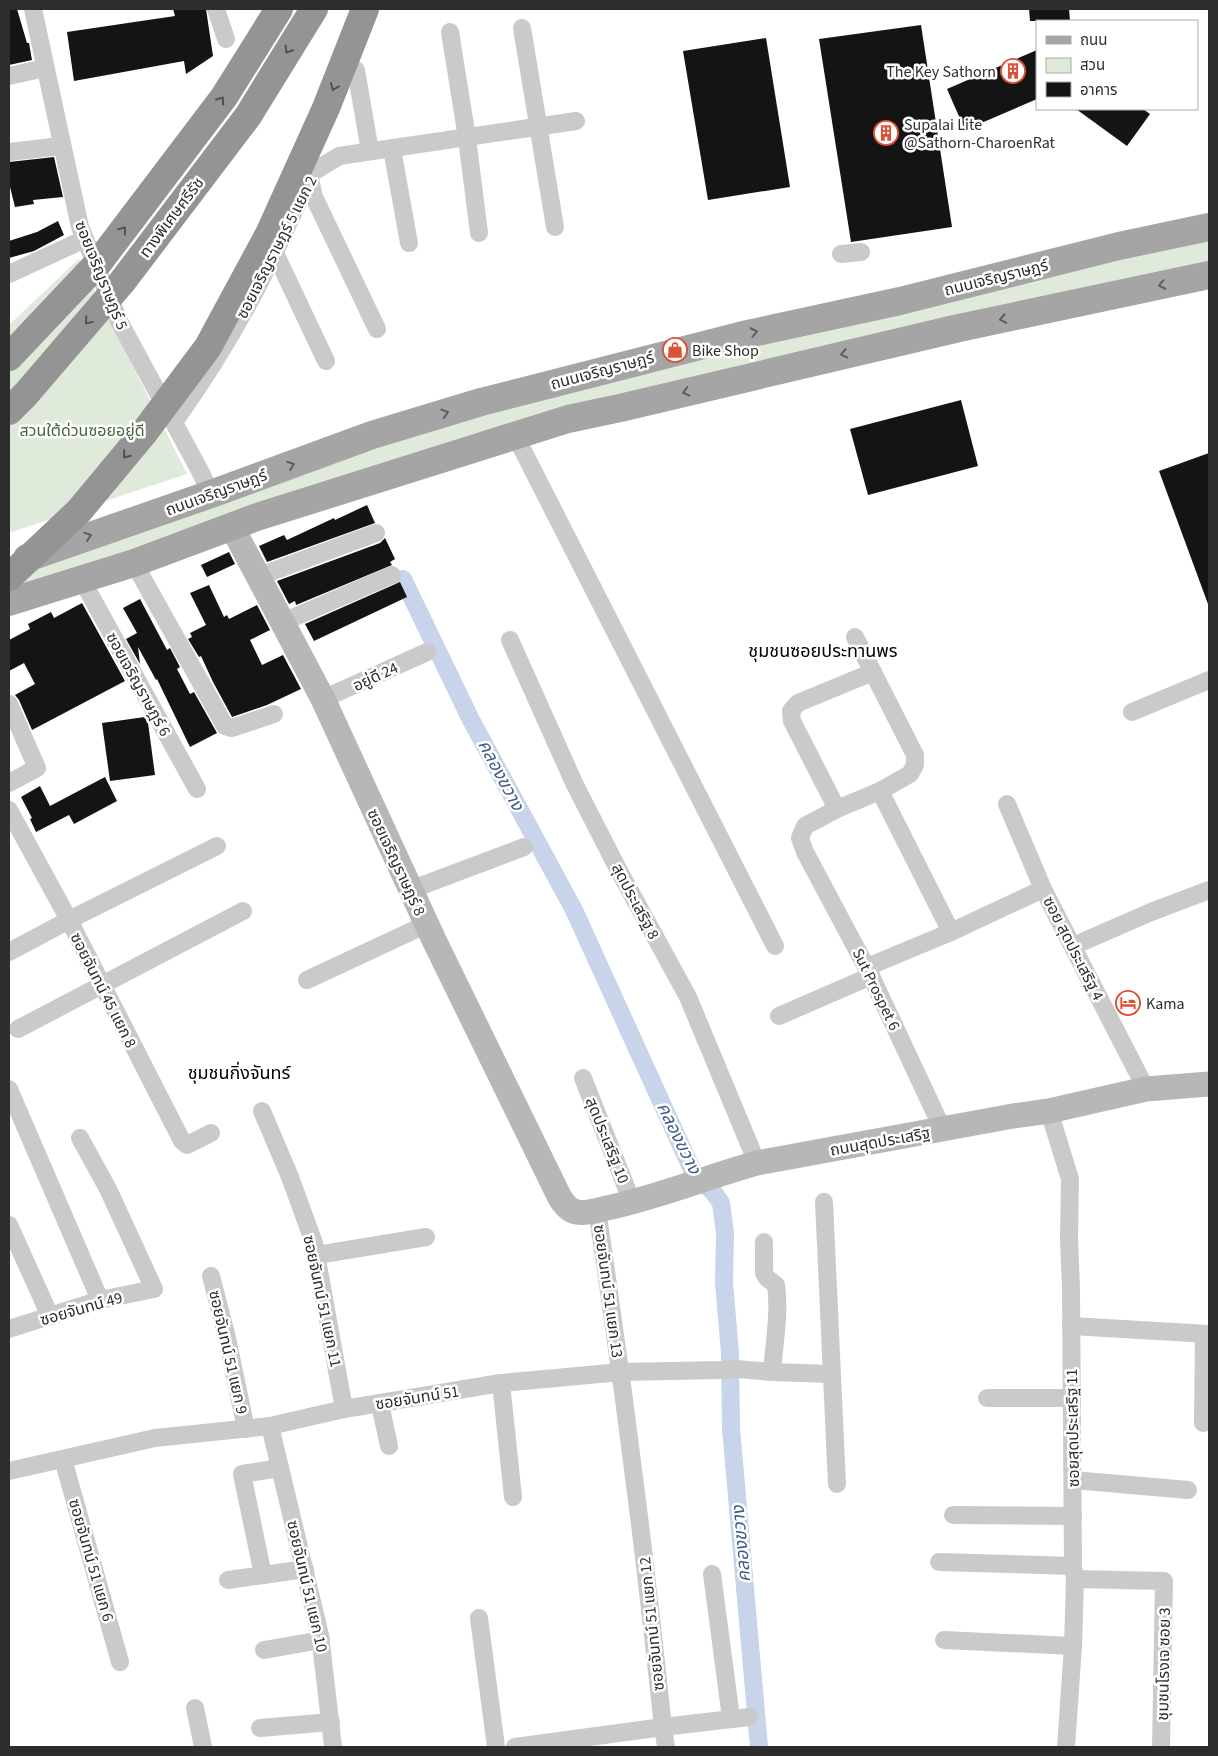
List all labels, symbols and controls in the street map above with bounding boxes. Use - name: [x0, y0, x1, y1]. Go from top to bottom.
- legend: [1036, 20, 1198, 110]
- text: ถนน: [1080, 30, 1107, 51]
- one-way arrow: [285, 45, 295, 54]
- text: สวน: [1080, 55, 1105, 76]
- building icon: The Key Sathorn: [1000, 58, 1026, 84]
- place label: The Key Sathorn: [886, 61, 996, 83]
- text: อาคาร: [1080, 80, 1117, 101]
- one-way arrow: [330, 82, 340, 90]
- one-way arrow: [215, 97, 225, 106]
- place label: Supalai Lite @Sathorn-CharoenRat: [904, 114, 1056, 154]
- building icon: Supalai Lite @Sathorn-CharoenRat: [873, 120, 899, 146]
- street label: ซอยเจริญราษฎร์ 5 แยก 2: [231, 172, 323, 323]
- street label: ทางพิเศษศรีรัช: [134, 173, 209, 262]
- street label: ซอยเจริญราษฎร์ 5: [69, 218, 133, 333]
- one-way arrow: [117, 226, 126, 236]
- street label: ถนนเจริญราษฎร์: [942, 254, 1051, 302]
- one-way arrow: [1157, 279, 1166, 290]
- one-way arrow: [998, 313, 1007, 324]
- one-way arrow: [85, 316, 94, 325]
- one-way arrow: [750, 327, 759, 338]
- shop icon: Bike Shop: [662, 337, 688, 363]
- place label: Bike Shop: [692, 340, 759, 362]
- street label: ถนนเจริญราษฎร์: [548, 346, 657, 395]
- one-way arrow: [840, 348, 849, 359]
- one-way arrow: [681, 386, 690, 397]
- one-way arrow: [440, 409, 448, 419]
- park label: สวนใต้ด่วนซอยอยู่ดี: [19, 420, 145, 442]
- one-way arrow: [124, 449, 132, 458]
- one-way arrow: [286, 461, 294, 471]
- street label: ถนนเจริญราษฎร์: [163, 464, 271, 521]
- one-way arrow: [83, 532, 92, 542]
- street label: ซอยเจริญราษฎร์ 6: [100, 628, 176, 741]
- district label: ชุมชนซอยประทานพร: [748, 639, 898, 664]
- street label: อยู่ดี 24: [349, 657, 402, 697]
- water label: คลองขวาง: [471, 735, 530, 816]
- street label: ซอยเจริญราษฎร์ 8: [362, 805, 431, 920]
- street label: สุดประเสริฐ 8: [606, 860, 664, 943]
- street label: ซอย สุดประเสริฐ 4: [1037, 893, 1109, 1004]
- street label: ซอยจันทน์ 45 แยก 8: [65, 929, 142, 1052]
- street label: Sut Prospet 6: [847, 945, 905, 1034]
- hotel icon: Kama: [1115, 990, 1141, 1016]
- place label: Kama: [1146, 993, 1185, 1015]
- district label: ชุมชนกิ่งจันทร์: [188, 1061, 291, 1086]
- street label: สุดประเสริฐ 10: [580, 1094, 634, 1187]
- water label: คลองขวาง: [650, 1098, 707, 1179]
- street label: ถนนสุดประเสริฐ: [828, 1122, 932, 1162]
- street label: ซอยจันทน์ 51 แยก 13: [588, 1223, 628, 1359]
- street label: ซอยจันทน์ 51 แยก 11: [297, 1233, 347, 1369]
- street label: ซอยจันทน์ 49: [38, 1287, 125, 1331]
- street label: ซอยจันทน์ 51 แยก 9: [203, 1288, 253, 1416]
- street label: ซอยสุดประเสริฐ 11: [1061, 1368, 1085, 1488]
- street label: ซอยจันทน์ 51: [374, 1381, 461, 1415]
- street label: ซอยจันทน์ 51 แยก 6: [63, 1496, 119, 1624]
- water label: คลองขวาง: [726, 1503, 757, 1583]
- street label: ซอยจันทน์ 51 แยก 10: [281, 1518, 333, 1654]
- street label: ซอยจันทน์ 51 แยก 12: [634, 1556, 670, 1692]
- street label: ชุมชนโรงเจ ซอย 3: [1152, 1607, 1176, 1721]

